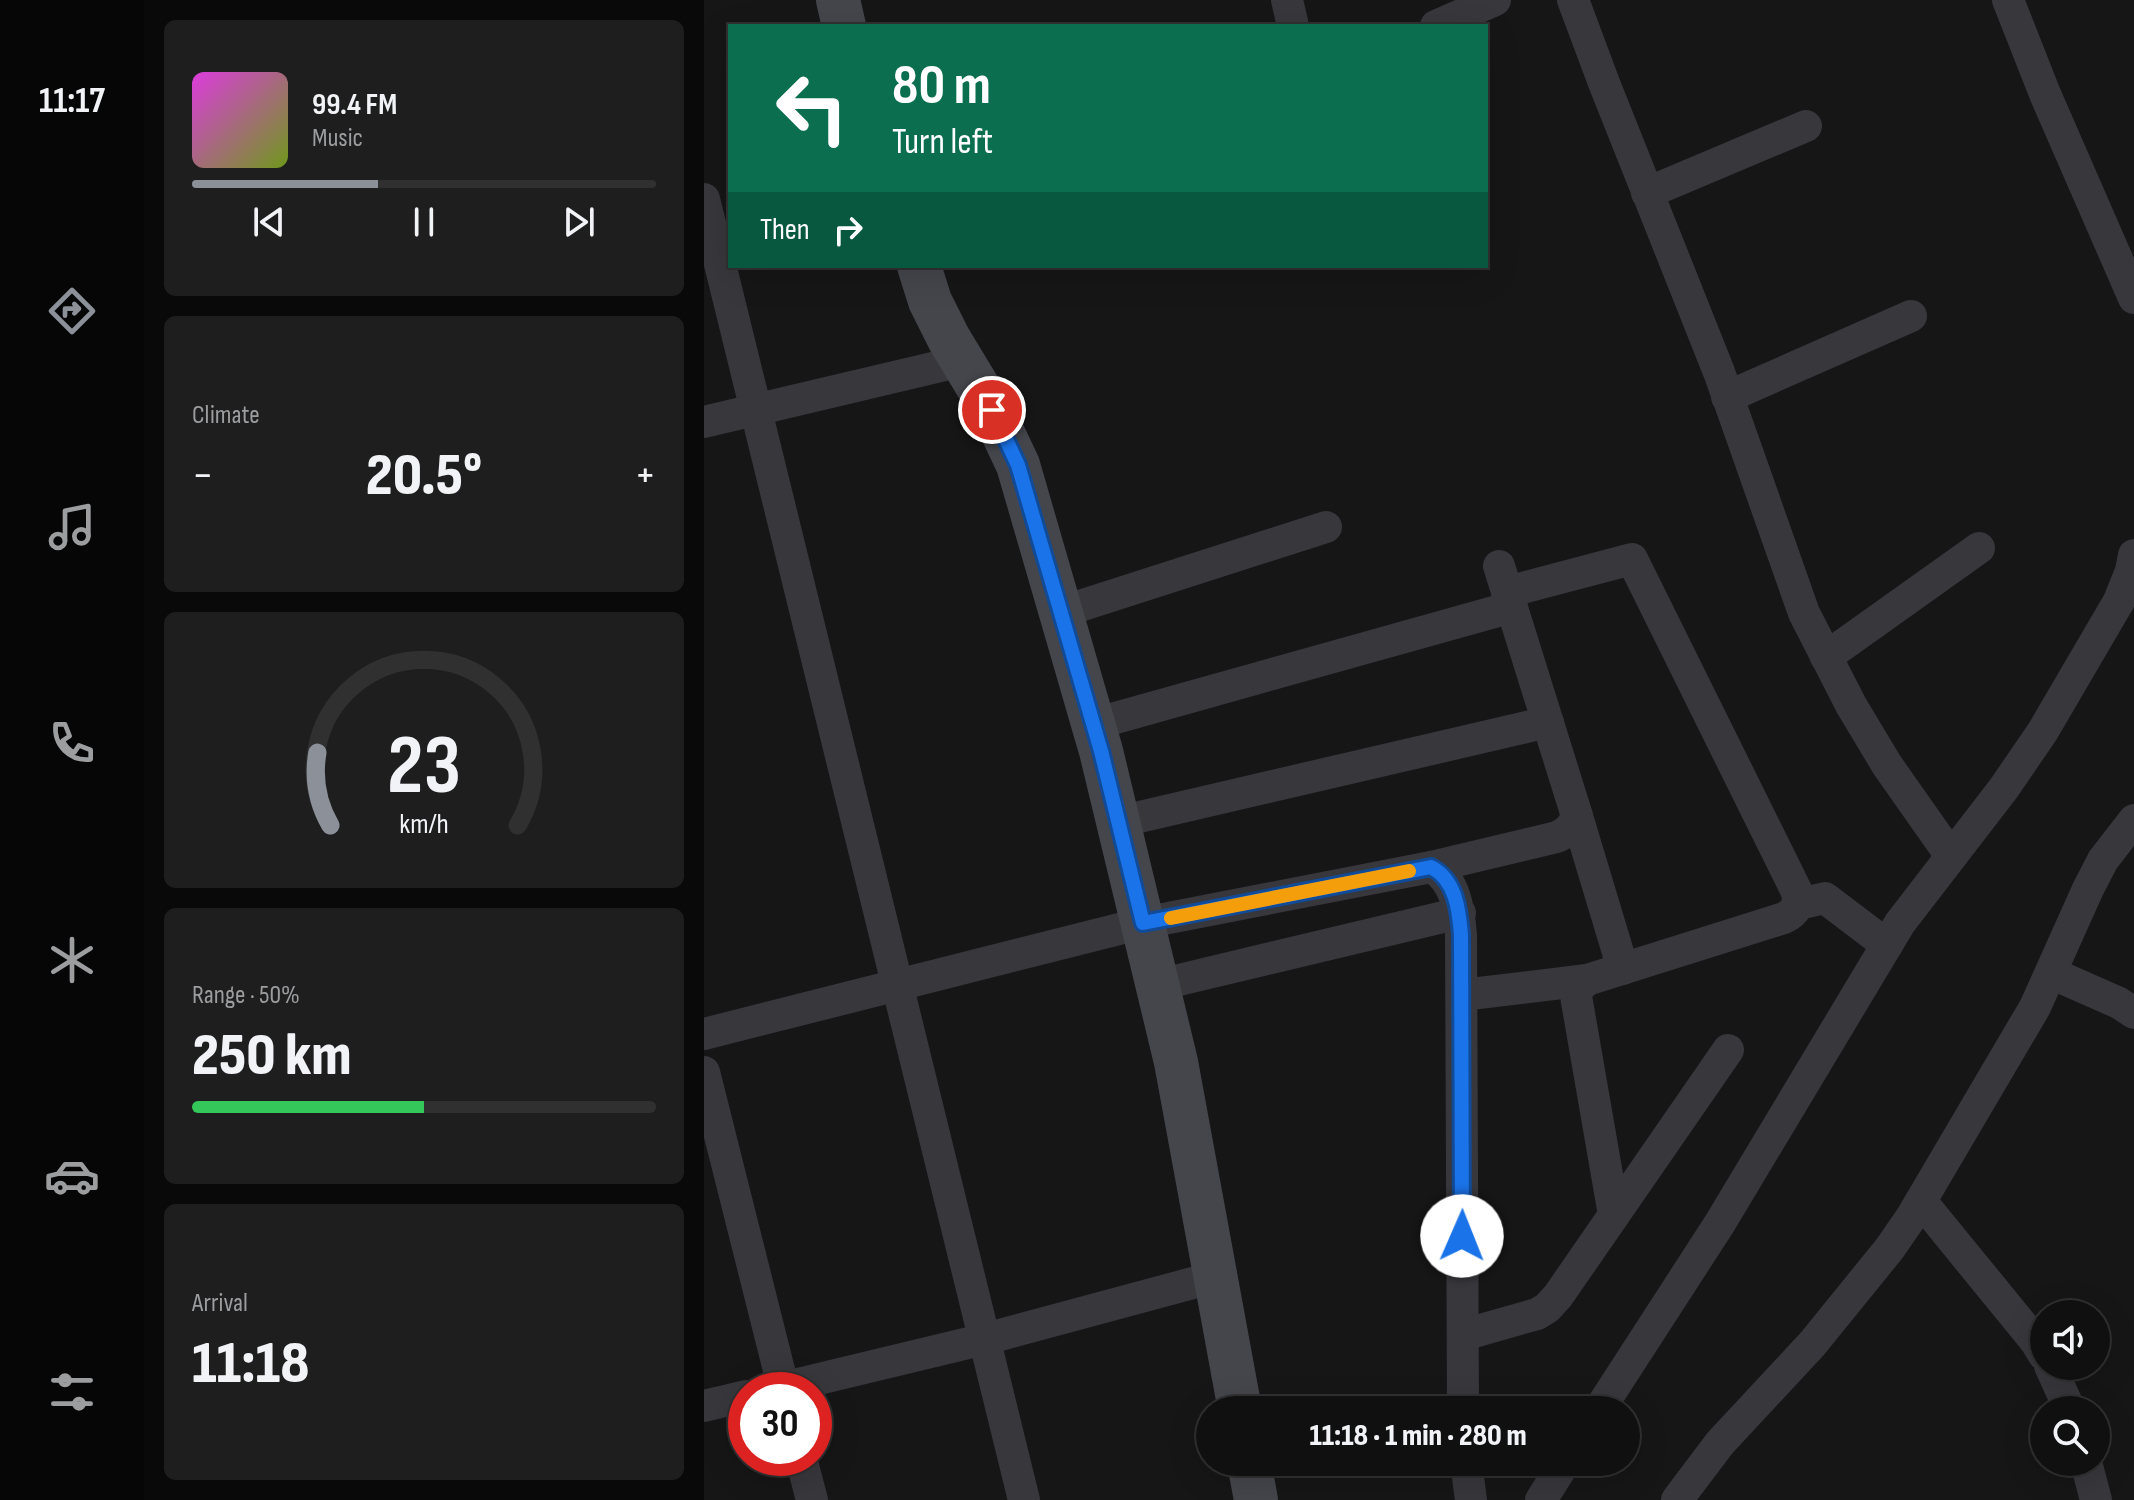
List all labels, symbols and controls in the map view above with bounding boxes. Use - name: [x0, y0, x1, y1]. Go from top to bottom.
- text: 80 m: [892, 53, 991, 120]
- icon: left: [760, 56, 864, 160]
- text: 11:17: [39, 80, 105, 123]
- text: 99.4 FM: [312, 87, 397, 123]
- text: Turn left: [892, 121, 993, 164]
- text: Music: [312, 123, 363, 154]
- icon: previous: [247, 200, 291, 244]
- icon: pause: [402, 200, 446, 244]
- icon: next: [557, 200, 601, 244]
- icon: right: [826, 208, 870, 252]
- text: Then: [760, 212, 810, 248]
- icon: directions: [44, 283, 100, 339]
- pin: [958, 376, 1026, 444]
- icon: arrive: [970, 388, 1014, 432]
- text: Climate: [192, 400, 260, 431]
- text: 20.5°: [366, 440, 482, 512]
- text: −: [192, 449, 214, 502]
- text: +: [634, 449, 656, 502]
- icon: music: [44, 499, 100, 555]
- icon: phone: [44, 715, 100, 771]
- text: 23: [387, 717, 461, 817]
- text: km/h: [399, 807, 449, 842]
- icon: climate: [44, 932, 100, 988]
- text: Range · 50%: [192, 980, 300, 1011]
- text: 250 km: [192, 1020, 352, 1092]
- icon: car: [44, 1148, 100, 1204]
- position arrow: [1420, 1194, 1504, 1278]
- text: Arrival: [192, 1288, 248, 1319]
- map controls: [2030, 1300, 2110, 1476]
- button: sound: [2030, 1300, 2110, 1380]
- text: 11:18: [192, 1328, 309, 1400]
- icon: filters: [44, 1364, 100, 1420]
- speed limit sign: 30: [728, 1372, 832, 1476]
- button: search: [2030, 1396, 2110, 1476]
- text: 11:18 · 1 min · 280 m: [1309, 1418, 1527, 1454]

